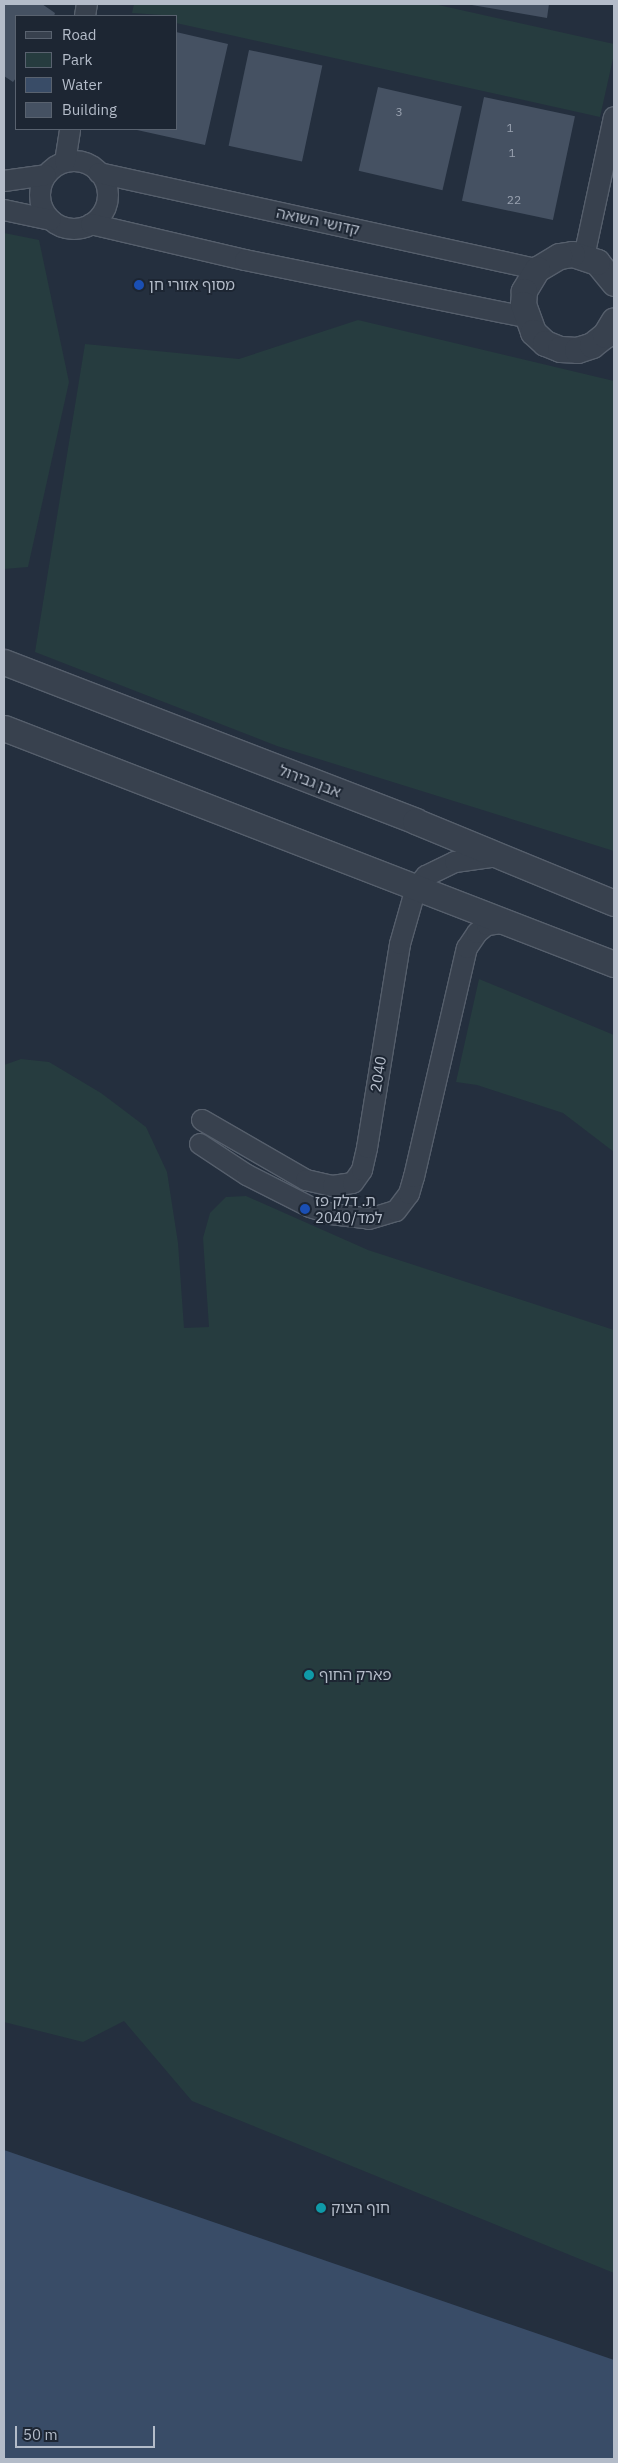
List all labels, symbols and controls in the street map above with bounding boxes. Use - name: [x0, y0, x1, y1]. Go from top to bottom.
- legend: [15, 15, 178, 130]
- text: Road: [62, 25, 97, 44]
- text: Park: [62, 50, 92, 69]
- text: Water: [62, 75, 102, 94]
- text: Building: [62, 100, 117, 119]
- house number: 3: [395, 105, 403, 119]
- house number: 1: [506, 121, 514, 135]
- house number: 1: [508, 146, 516, 160]
- house number: 22: [507, 193, 521, 207]
- street label: קדושי השואה: [275, 203, 361, 239]
- place label: מסוף אזורי חן: [149, 276, 235, 294]
- marker: מסוף אזורי חן: [133, 279, 145, 291]
- street label: אבן גבירול: [276, 761, 344, 801]
- street label: 2040: [366, 1055, 390, 1093]
- place label: ת. דלק פז למד/2040: [315, 1191, 383, 1226]
- marker: ת. דלק פז למד/2040: [299, 1203, 311, 1215]
- place label: פארק החוף: [319, 1666, 391, 1684]
- marker: פארק החוף: [303, 1669, 315, 1681]
- place label: חוף הצוק: [331, 2199, 390, 2217]
- marker: חוף הצוק: [315, 2202, 327, 2214]
- scale bar: [18, 2416, 158, 2448]
- text: 50 m: [23, 2425, 58, 2444]

